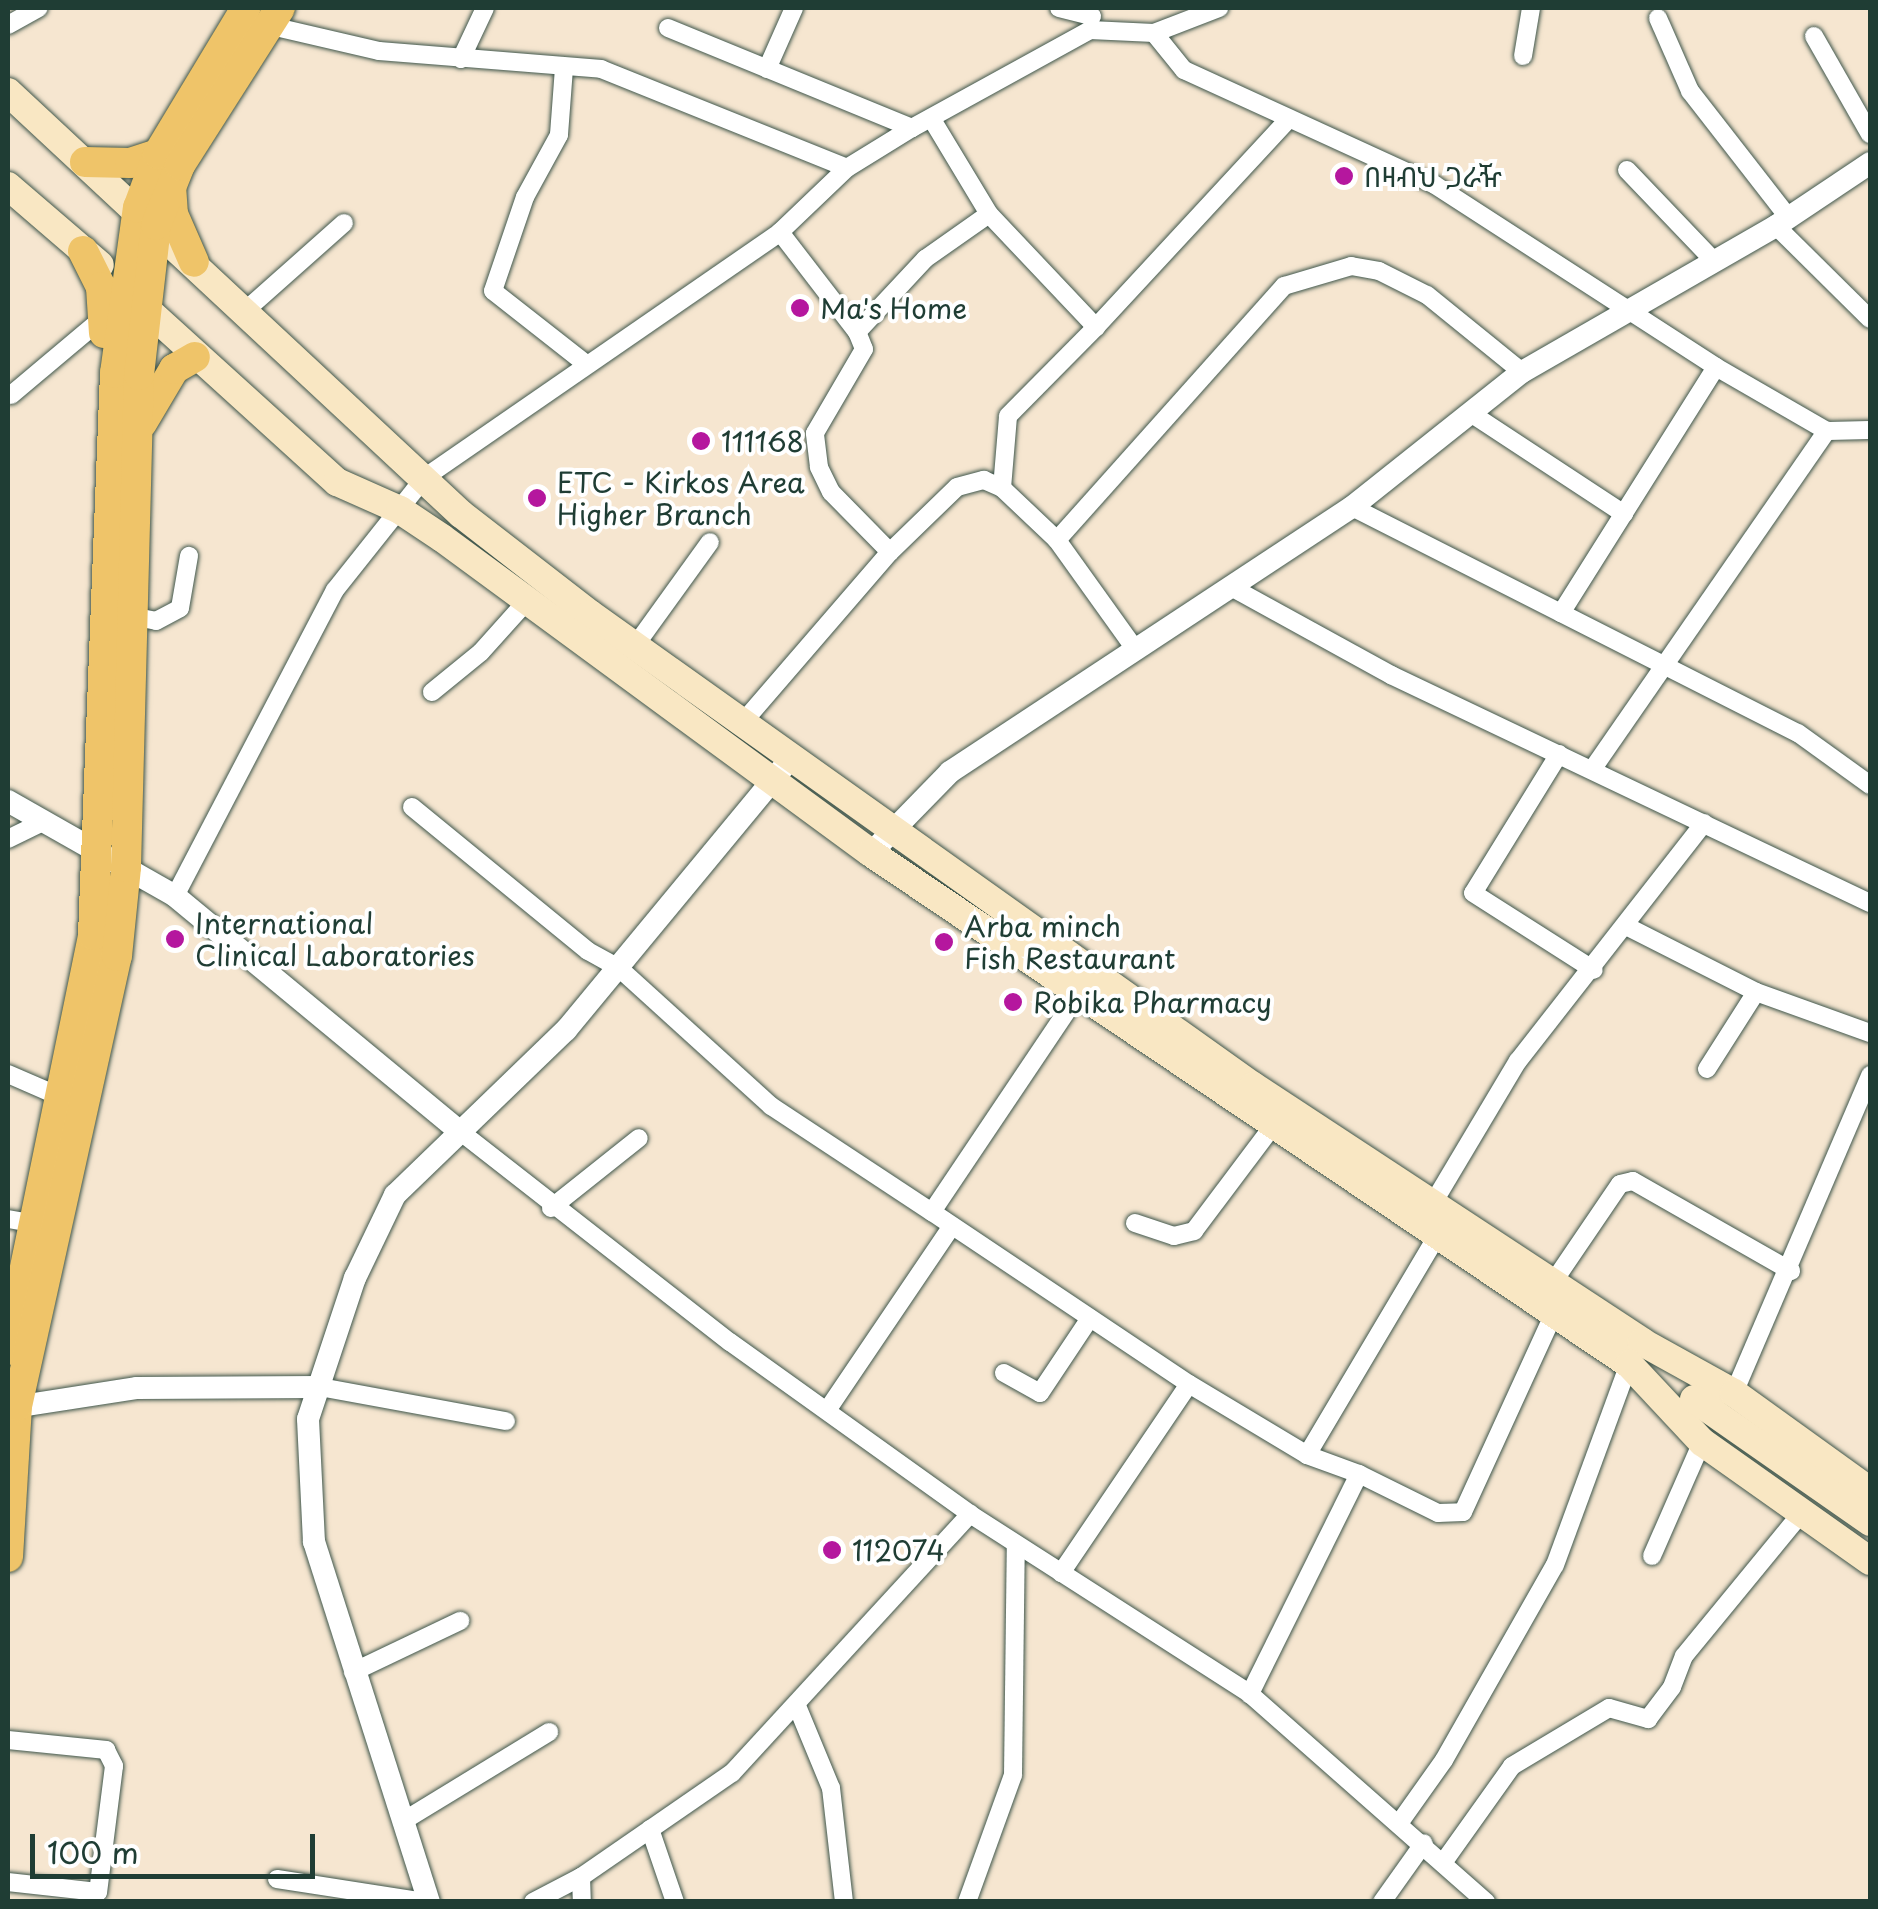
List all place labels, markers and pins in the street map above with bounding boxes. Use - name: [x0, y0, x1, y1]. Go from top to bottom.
- place label: በዛብህ ጋራዥ: [1364, 159, 1502, 193]
- marker: በዛብህ ጋራዥ: [1333, 165, 1355, 187]
- place label: Ma's Home: [820, 291, 968, 325]
- marker: Ma's Home: [789, 297, 811, 319]
- place label: 111168: [721, 424, 804, 458]
- marker: 111168: [690, 430, 712, 452]
- place label: ETC - Kirkos Area Higher Branch: [557, 465, 807, 531]
- marker: ETC - Kirkos Area Higher Branch: [526, 487, 548, 509]
- place label: International Clinical Laboratories: [195, 906, 476, 972]
- place label: Arba minch Fish Restaurant: [964, 909, 1176, 975]
- marker: International Clinical Laboratories: [164, 928, 186, 950]
- marker: Arba minch Fish Restaurant: [933, 931, 955, 953]
- place label: Robika Pharmacy: [1033, 985, 1274, 1019]
- marker: Robika Pharmacy: [1002, 991, 1024, 1013]
- place label: 112074: [852, 1533, 945, 1567]
- marker: 112074: [821, 1539, 843, 1561]

